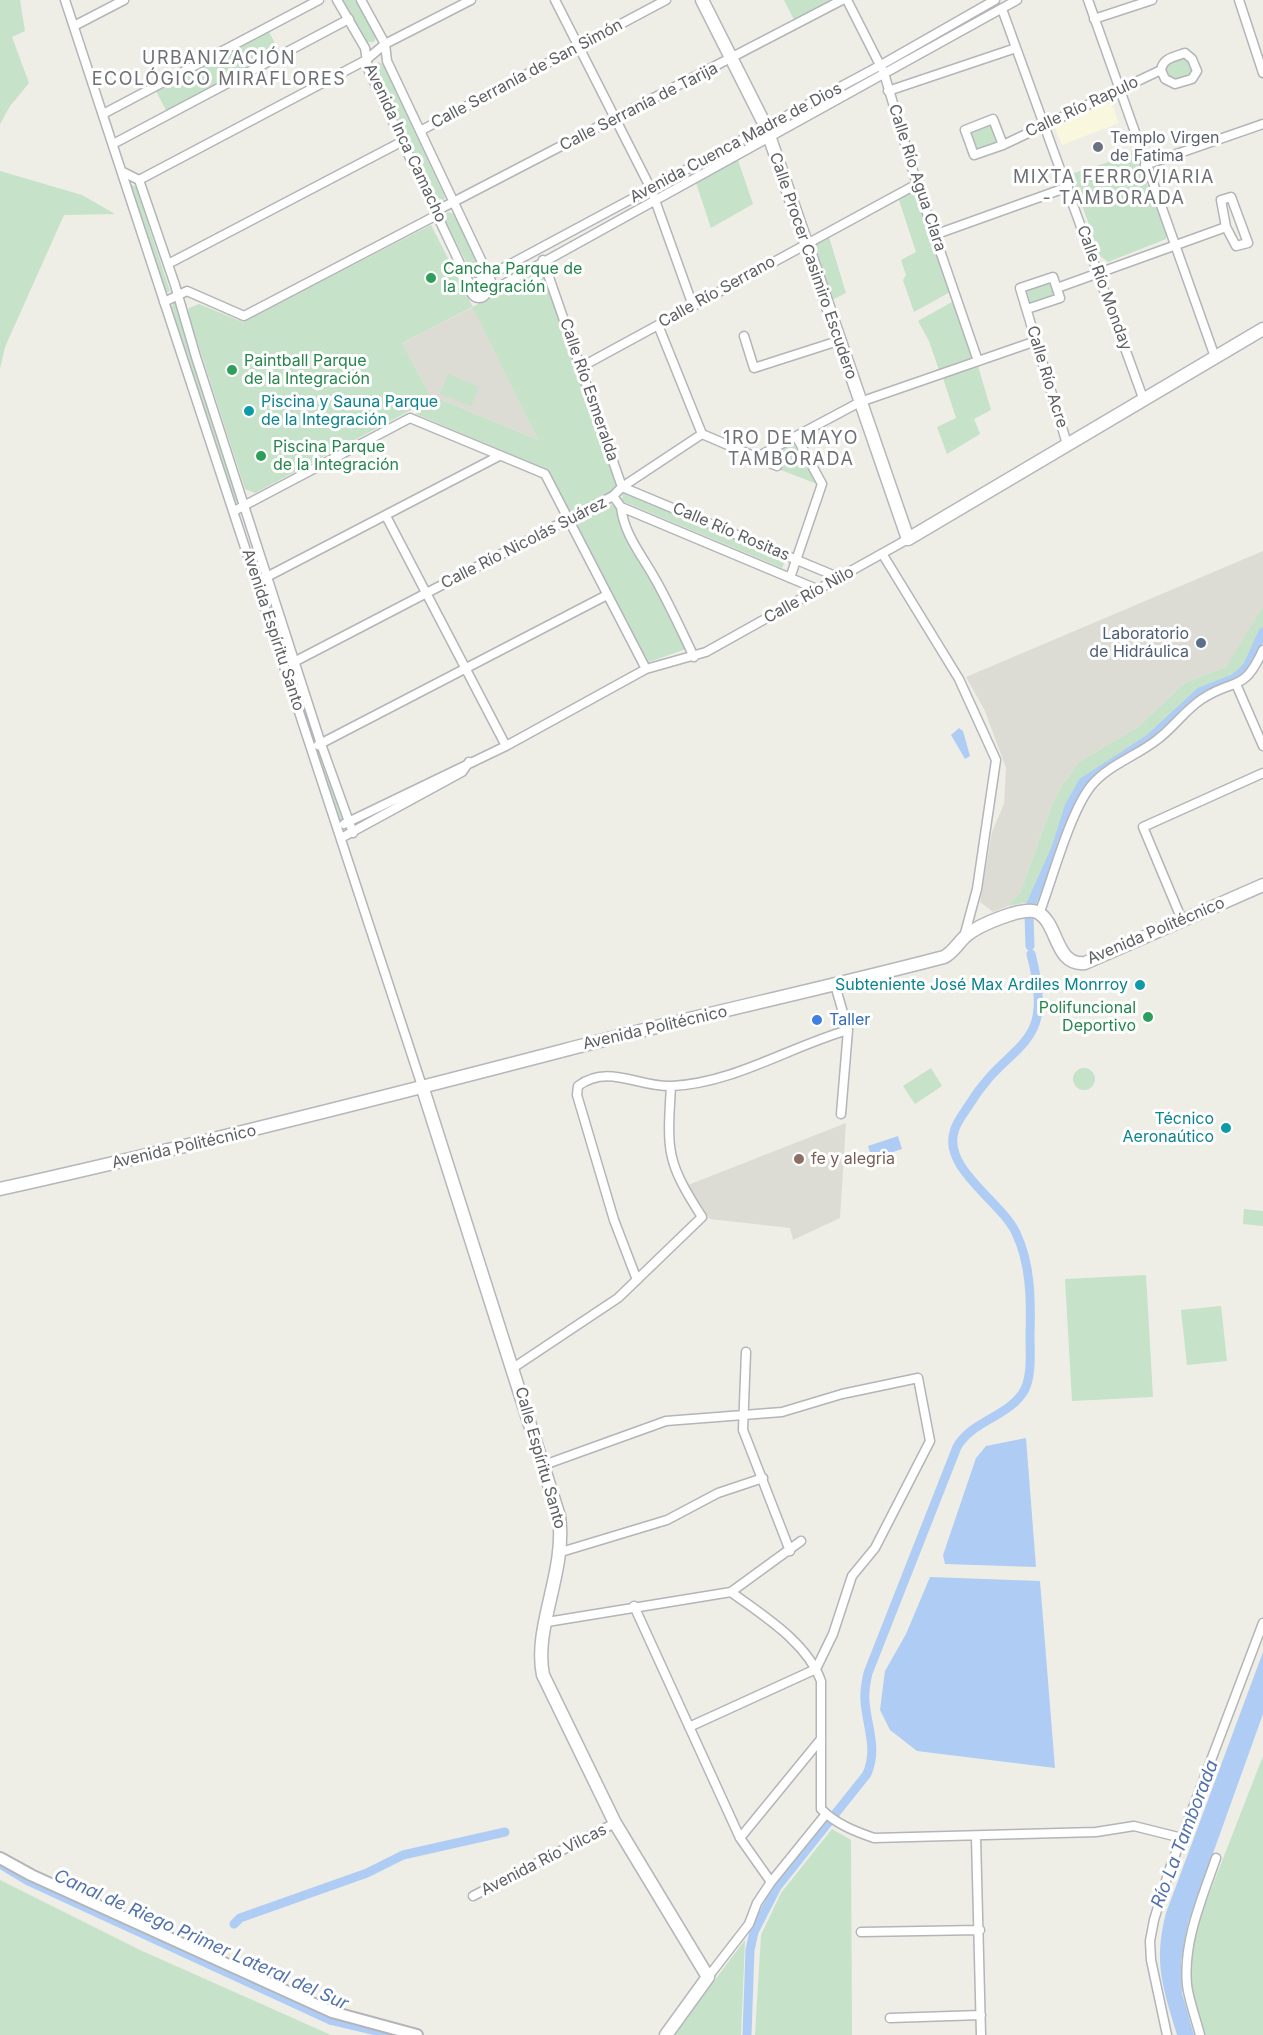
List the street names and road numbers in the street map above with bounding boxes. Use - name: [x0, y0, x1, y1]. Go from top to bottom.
- street label: Calle Serranía de San Simón: [428, 15, 626, 133]
- street label: Calle Serranía de Tarija: [557, 59, 721, 155]
- street label: Avenida Inca Camacho: [360, 61, 450, 225]
- street label: Calle Río Rapulo: [1022, 72, 1142, 142]
- street label: Avenida Cuenca Madre de Dios: [627, 79, 845, 207]
- street label: Calle Río Agua Clara: [884, 102, 950, 254]
- street label: Calle Procer Casimiro Escudero: [765, 150, 861, 382]
- street label: Calle Río Monday: [1072, 223, 1136, 353]
- street label: Calle Río Serrano: [655, 252, 779, 332]
- street label: Calle Río Esmeralda: [556, 316, 622, 464]
- street label: Calle Río Acre: [1022, 324, 1072, 430]
- street label: Calle Río Nicolás Suárez: [438, 493, 610, 593]
- street label: Calle Río Rositas: [670, 499, 792, 565]
- street label: Avenida Espíritu Santo: [238, 547, 308, 713]
- street label: Calle Río Nilo: [761, 562, 857, 628]
- street label: Avenida Politécnico: [1084, 893, 1228, 969]
- street label: Avenida Politécnico: [581, 1002, 729, 1054]
- street label: Avenida Politécnico: [110, 1121, 258, 1173]
- street label: Calle Espíritu Santo: [511, 1385, 569, 1531]
- street label: Avenida Río Vilcas: [478, 1820, 610, 1900]

